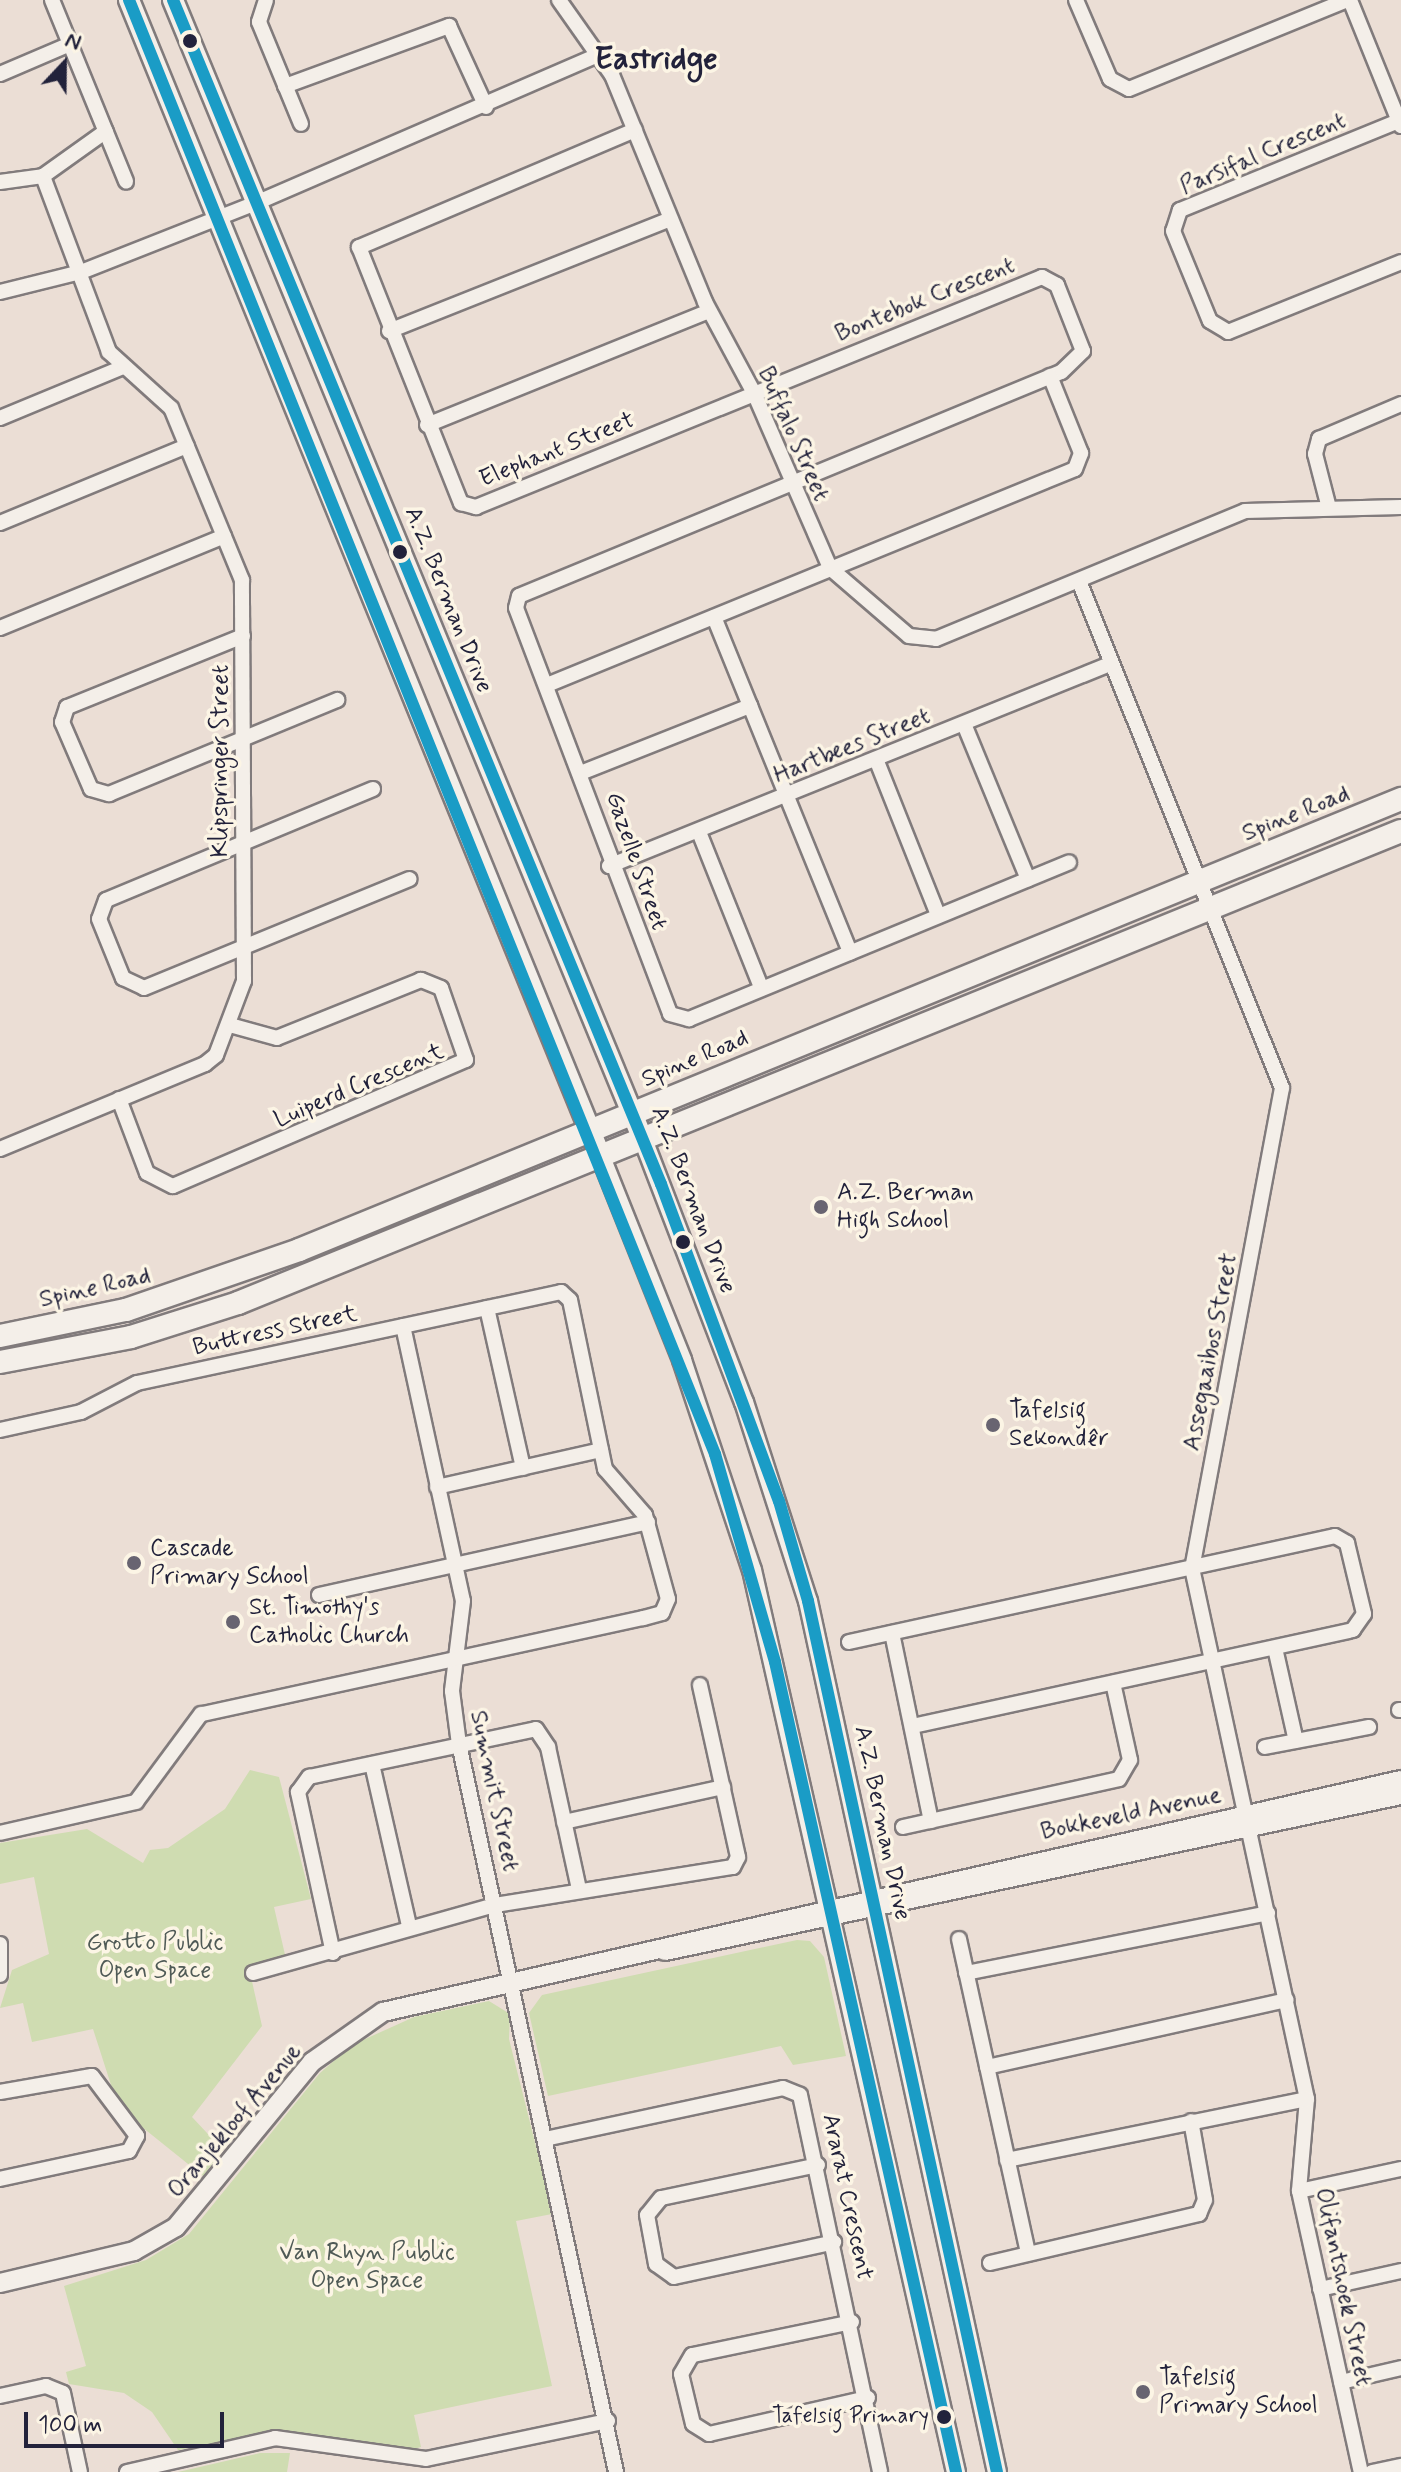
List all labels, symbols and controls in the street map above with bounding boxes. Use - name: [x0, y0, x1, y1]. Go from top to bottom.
- north arrow: [24, 24, 104, 104]
- text: N: [61, 26, 85, 57]
- unlabelled marker: [182, 33, 198, 49]
- district label: Eastridge: [594, 40, 718, 78]
- street label: Parsifal Crescent: [1175, 106, 1351, 202]
- street label: Bontebok Crescent: [830, 250, 1020, 350]
- street label: Buffalo Street: [750, 361, 836, 507]
- street label: Elephant Street: [476, 406, 638, 494]
- street label: A.Z. Berman Drive: [398, 504, 498, 696]
- unlabelled marker: [392, 544, 408, 560]
- street label: Klipspringer Street: [207, 663, 235, 859]
- street label: Hartbees Street: [768, 701, 936, 791]
- street label: Spine Road: [1238, 779, 1354, 849]
- street label: Gazelle Street: [598, 786, 674, 936]
- street label: Spine Road: [637, 1024, 753, 1094]
- street label: Luiperd Crescent: [274, 1039, 444, 1133]
- street label: A.Z. Berman Drive: [644, 1103, 742, 1297]
- place label: A.Z. Berman High School: [837, 1179, 974, 1235]
- marker: A.Z. Berman High School: [812, 1198, 830, 1216]
- unlabelled marker: [675, 1234, 691, 1250]
- street label: Assegaaibos Street: [1178, 1251, 1244, 1453]
- street label: Spine Road: [37, 1261, 153, 1315]
- street label: Buttress Street: [190, 1300, 360, 1362]
- place label: Tafelsig Sekondêr: [1009, 1397, 1109, 1453]
- marker: Tafelsig Sekondêr: [984, 1416, 1002, 1434]
- place label: Cascade Primary School: [150, 1535, 308, 1591]
- marker: Cascade Primary School: [125, 1554, 143, 1572]
- place label: St. Timothy's Catholic Church: [249, 1594, 415, 1650]
- marker: St. Timothy's Catholic Church: [224, 1613, 242, 1631]
- street label: Summit Street: [462, 1706, 526, 1876]
- street label: A.Z. Berman Drive: [848, 1724, 916, 1922]
- street label: Bokkeveld Avenue: [1038, 1781, 1224, 1847]
- park label: Grotto Public Open Space: [85, 1929, 225, 1985]
- street label: Oranjekloof Avenue: [161, 2036, 309, 2206]
- street label: Ararat Crescent: [815, 2111, 879, 2283]
- street label: Olifantshoek Street: [1308, 2183, 1378, 2391]
- park label: Van Rhyn Public Open Space: [284, 2239, 450, 2295]
- place label: Tafelsig Primary School: [1159, 2364, 1317, 2420]
- marker: Tafelsig Primary School: [1134, 2383, 1152, 2401]
- scale bar: [28, 2396, 228, 2446]
- place label: Tafelsig Primary: [770, 2404, 929, 2430]
- marker: Tafelsig Primary: [936, 2409, 952, 2425]
- text: 100 m: [38, 2410, 102, 2441]

